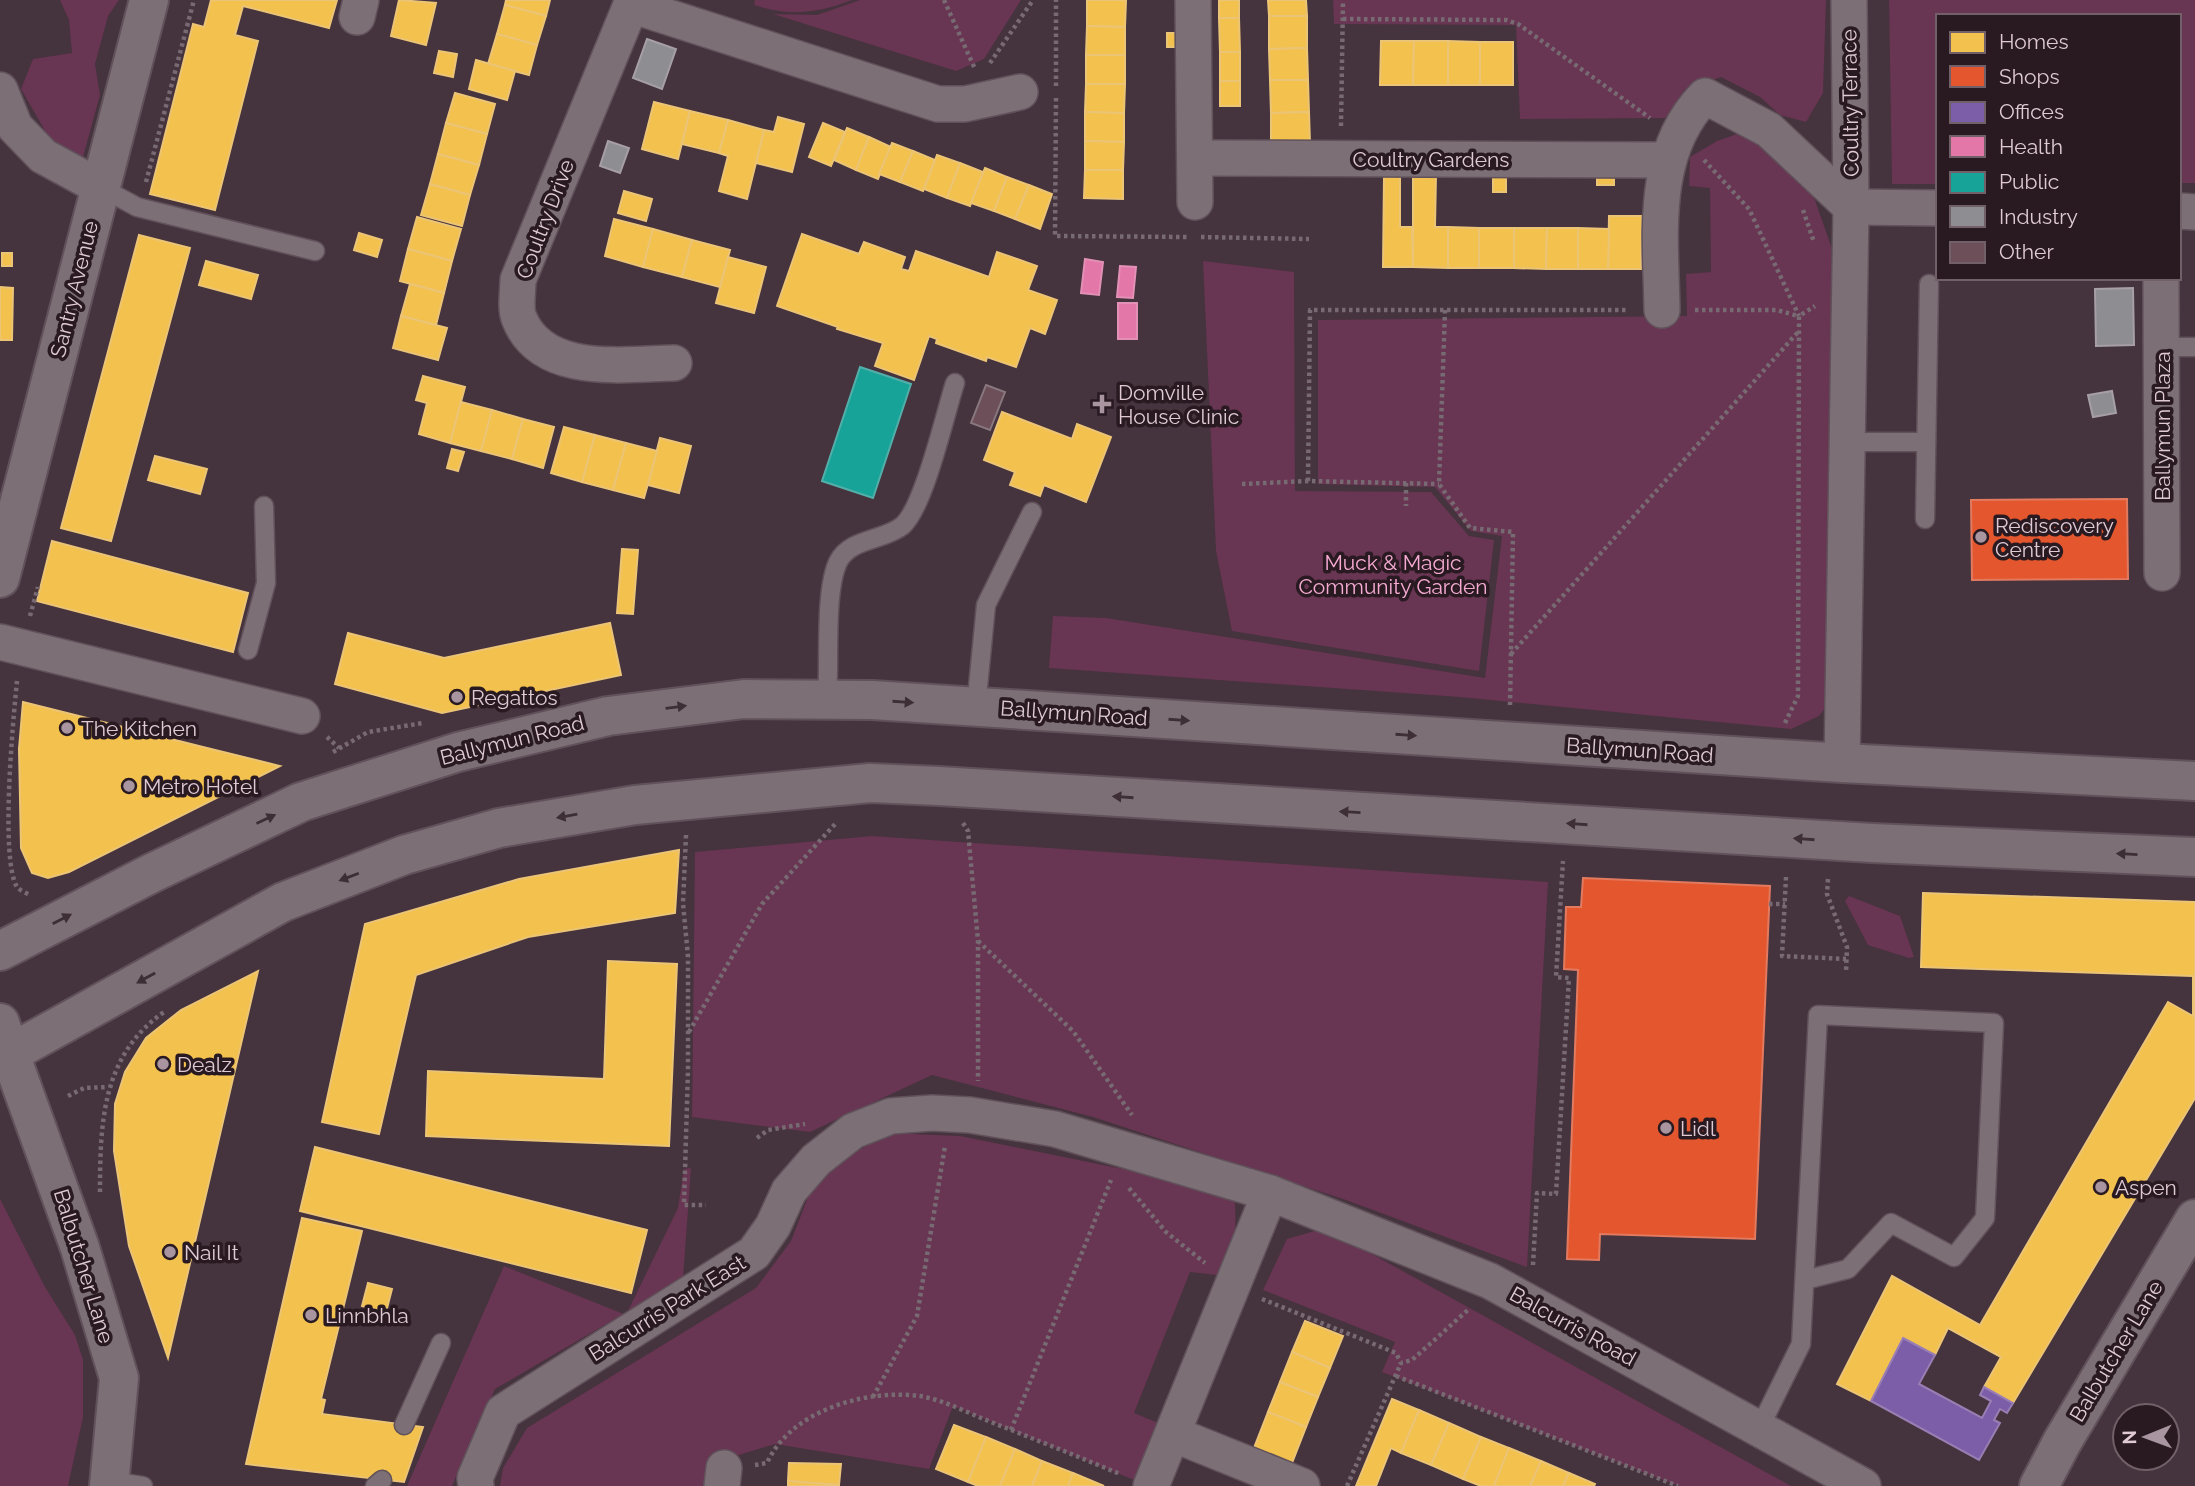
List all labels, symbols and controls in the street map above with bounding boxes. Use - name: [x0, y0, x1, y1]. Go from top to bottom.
- legend: [1936, 14, 2181, 280]
- street label: Coultry Terrace: [1836, 29, 1864, 177]
- text: Homes: [1999, 29, 2069, 54]
- text: Shops: [1999, 64, 2060, 89]
- text: Offices: [1999, 99, 2064, 124]
- text: Health: [1999, 134, 2063, 159]
- street label: Coultry Gardens: [1353, 147, 1510, 172]
- street label: Coultry Drive: [511, 156, 579, 282]
- text: Public: [1999, 169, 2059, 194]
- text: Industry: [1999, 204, 2078, 229]
- street label: Santry Avenue: [45, 218, 103, 360]
- text: Other: [1999, 239, 2054, 264]
- street label: Ballymun Plaza: [2150, 351, 2175, 501]
- place label: Domville House Clinic: [1118, 380, 1239, 429]
- marker: Domville House Clinic: [1092, 394, 1112, 414]
- place label: Rediscovery Centre: [1995, 513, 2114, 562]
- marker: Rediscovery Centre: [1973, 529, 1989, 545]
- park label: Muck & Magic Community Garden: [1298, 550, 1488, 599]
- place label: Regattos: [471, 685, 558, 710]
- marker: Regattos: [449, 689, 465, 705]
- street label: Ballymun Road: [999, 695, 1149, 731]
- one-way arrow: [892, 697, 914, 708]
- one-way arrow: [665, 702, 687, 713]
- street label: Ballymun Road: [437, 710, 587, 770]
- one-way arrow: [1168, 715, 1190, 726]
- place label: The Kitchen: [81, 716, 197, 741]
- marker: The Kitchen: [59, 720, 75, 736]
- one-way arrow: [1395, 730, 1417, 741]
- street label: Ballymun Road: [1565, 732, 1715, 768]
- place label: Metro Hotel: [143, 774, 258, 799]
- marker: Metro Hotel: [121, 778, 137, 794]
- one-way arrow: [1112, 791, 1134, 802]
- one-way arrow: [1339, 807, 1361, 818]
- one-way arrow: [556, 811, 578, 822]
- one-way arrow: [256, 813, 276, 824]
- one-way arrow: [1566, 819, 1588, 830]
- one-way arrow: [1793, 833, 1815, 844]
- one-way arrow: [2116, 849, 2138, 860]
- one-way arrow: [338, 871, 359, 882]
- one-way arrow: [52, 914, 72, 925]
- one-way arrow: [136, 972, 155, 984]
- place label: Dealz: [177, 1052, 232, 1077]
- marker: Dealz: [155, 1056, 171, 1072]
- place label: Lidl: [1680, 1116, 1716, 1141]
- marker: Lidl: [1658, 1120, 1674, 1136]
- place label: Aspen: [2115, 1175, 2177, 1200]
- marker: Aspen: [2093, 1179, 2109, 1195]
- street label: Balbutcher Lane: [49, 1186, 119, 1346]
- place label: Nail It: [184, 1240, 239, 1265]
- marker: Nail It: [162, 1244, 178, 1260]
- street label: Balcurris Park East: [584, 1250, 750, 1366]
- street label: Balbutcher Lane: [2064, 1276, 2168, 1426]
- street label: Balcurris Road: [1506, 1281, 1640, 1371]
- place label: Linnbhla: [325, 1303, 409, 1328]
- marker: Linnbhla: [303, 1307, 319, 1323]
- north arrow: [2111, 1402, 2181, 1472]
- text: N: [2118, 1430, 2140, 1445]

